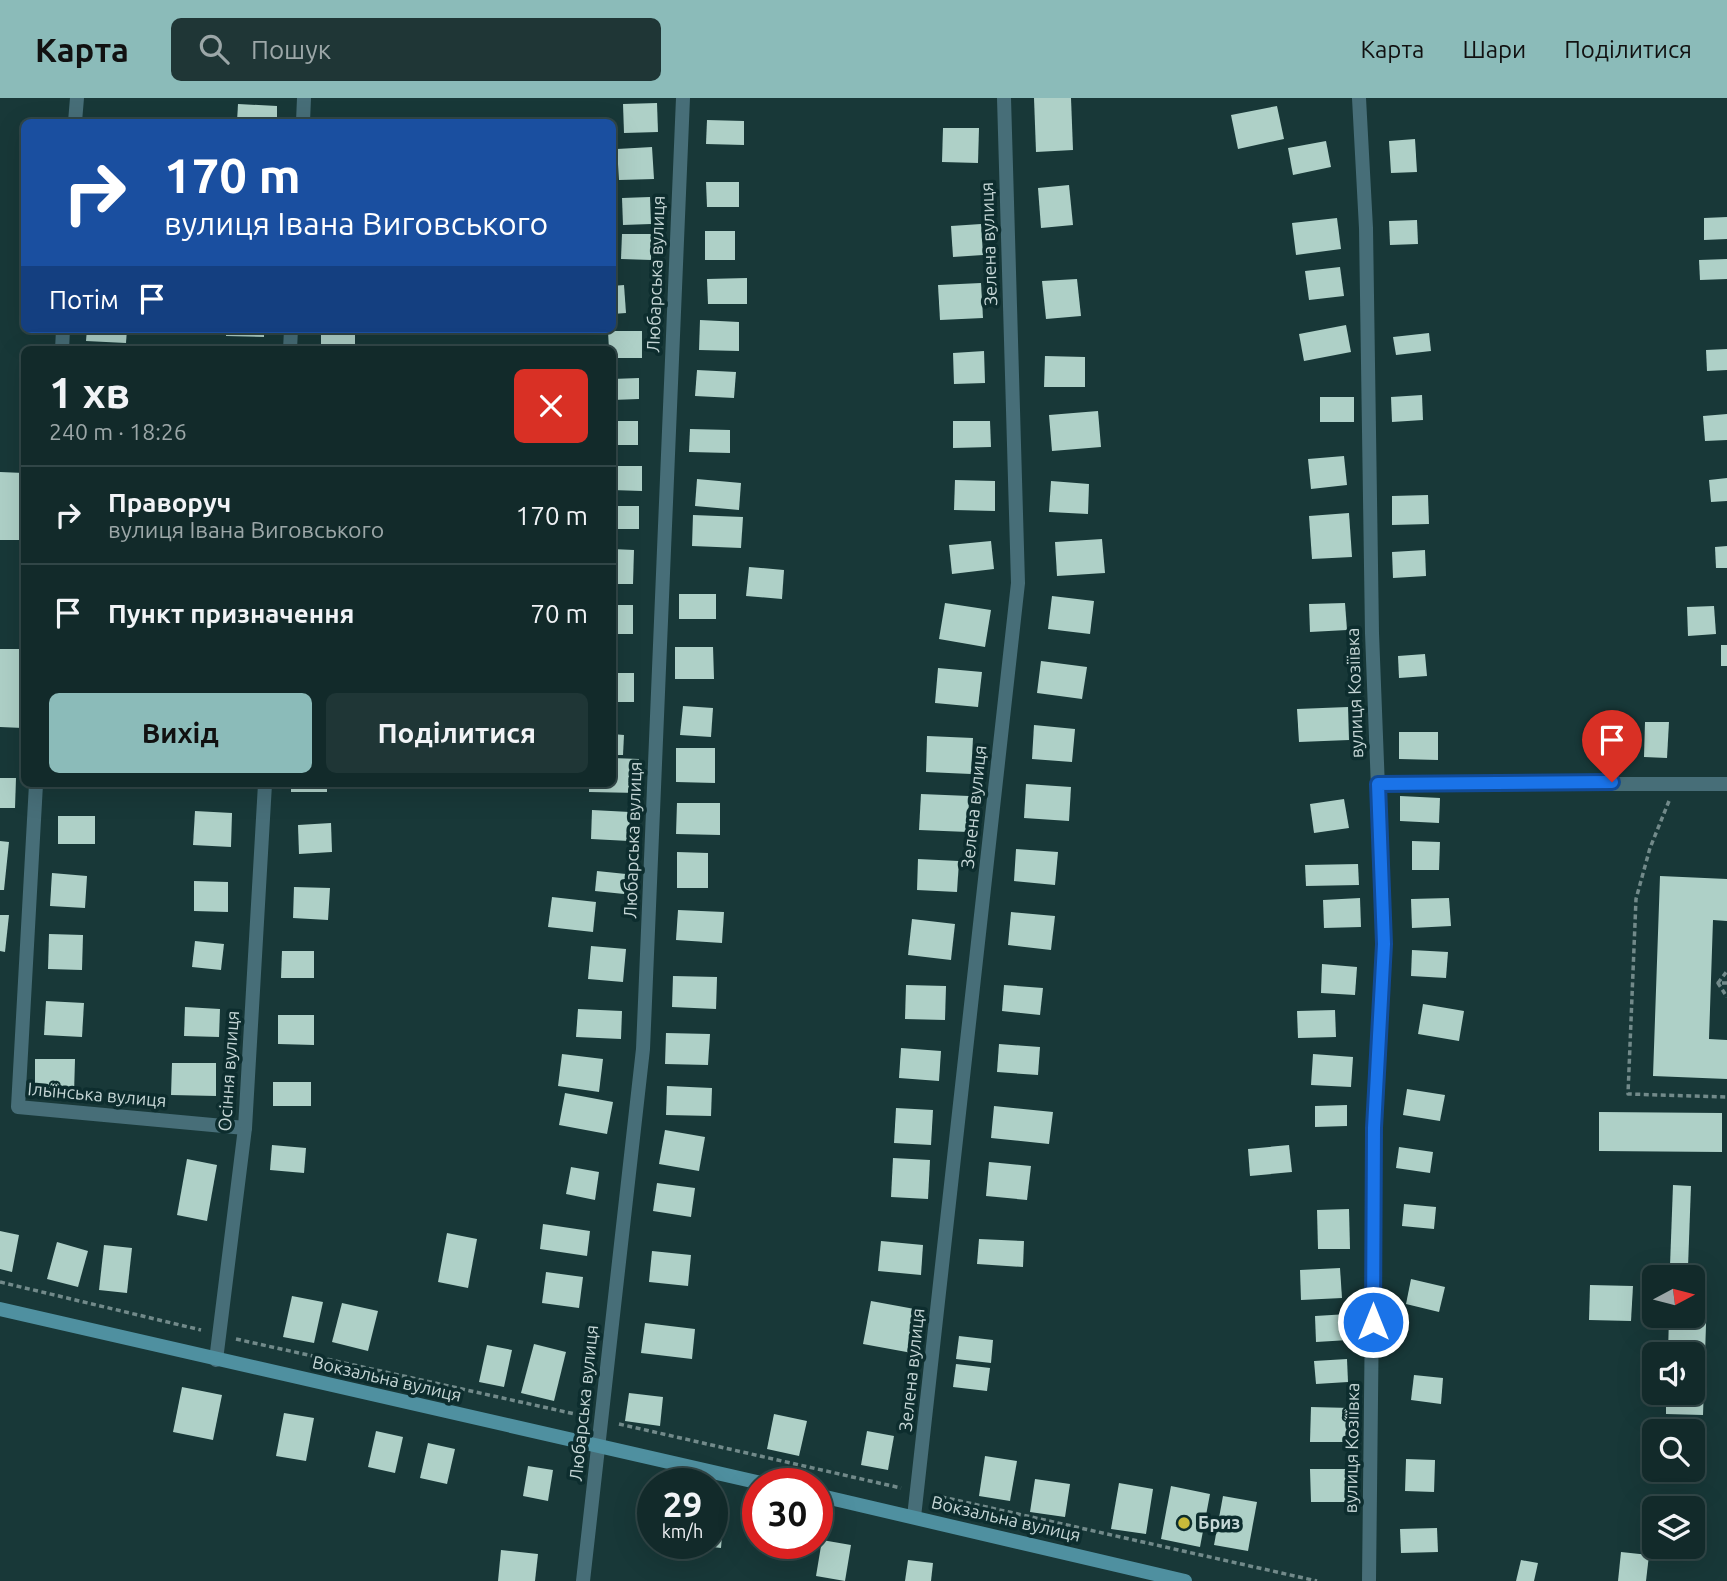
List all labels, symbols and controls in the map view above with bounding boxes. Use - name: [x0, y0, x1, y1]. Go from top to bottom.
- search box: [171, 18, 661, 81]
- icon: search: [195, 30, 233, 68]
- text: Карта: [35, 31, 129, 68]
- text: Пошук: [251, 35, 331, 64]
- text: Карта: [1360, 36, 1424, 63]
- text: Шари: [1462, 36, 1526, 63]
- text: Поділитися: [1564, 36, 1692, 63]
- icon: right: [49, 147, 140, 238]
- text: 170 m: [164, 147, 301, 202]
- street label: Зелена вулиця: [976, 182, 1000, 306]
- street label: Любарська вулиця: [642, 195, 668, 353]
- text: вулиця Івана Виговського: [164, 205, 548, 241]
- icon: arrive: [133, 280, 171, 318]
- text: Потім: [49, 285, 119, 314]
- text: 1 хв: [49, 369, 130, 416]
- button: close: [514, 369, 588, 443]
- text: 240 m · 18:26: [49, 419, 187, 444]
- text: Праворуч: [108, 488, 231, 517]
- icon: right: [49, 496, 87, 534]
- text: 170 m: [516, 501, 588, 530]
- text: вулиця Івана Виговського: [108, 517, 384, 542]
- icon: arrive: [49, 594, 87, 632]
- text: Пункт призначення: [108, 599, 354, 628]
- text: 70 m: [530, 599, 588, 628]
- street label: вулиця Козіївка: [1342, 627, 1366, 759]
- button: Вихід: [49, 693, 312, 773]
- button: Поділитися: [326, 693, 588, 773]
- pin: [1582, 710, 1642, 782]
- icon: arrive: [1593, 721, 1631, 759]
- street label: Зелена вулиця: [957, 744, 989, 870]
- street label: Любарська вулиця: [619, 761, 645, 919]
- street label: Осіння вулиця: [214, 1010, 242, 1132]
- street label: Ільїнська вулиця: [27, 1078, 167, 1110]
- north arrow: [1642, 1265, 1704, 1328]
- map controls: [1642, 1265, 1705, 1559]
- position arrow: [1336, 1285, 1410, 1359]
- street label: Зелена вулиця: [895, 1307, 927, 1433]
- street label: Любарська вулиця: [565, 1324, 601, 1482]
- button: sound: [1642, 1342, 1705, 1405]
- street label: Вокзальна вулиця: [311, 1351, 464, 1405]
- street label: вулиця Козіївка: [1340, 1382, 1362, 1513]
- button: search: [1642, 1419, 1705, 1482]
- speed limit sign: 30: [742, 1468, 833, 1559]
- text: 29: [663, 1484, 702, 1524]
- street label: Вокзальна вулиця: [930, 1491, 1083, 1545]
- button: layers: [1642, 1496, 1705, 1559]
- place label: Бриз: [1198, 1512, 1240, 1532]
- marker: Бриз: [1176, 1515, 1192, 1531]
- text: km/h: [662, 1521, 703, 1541]

